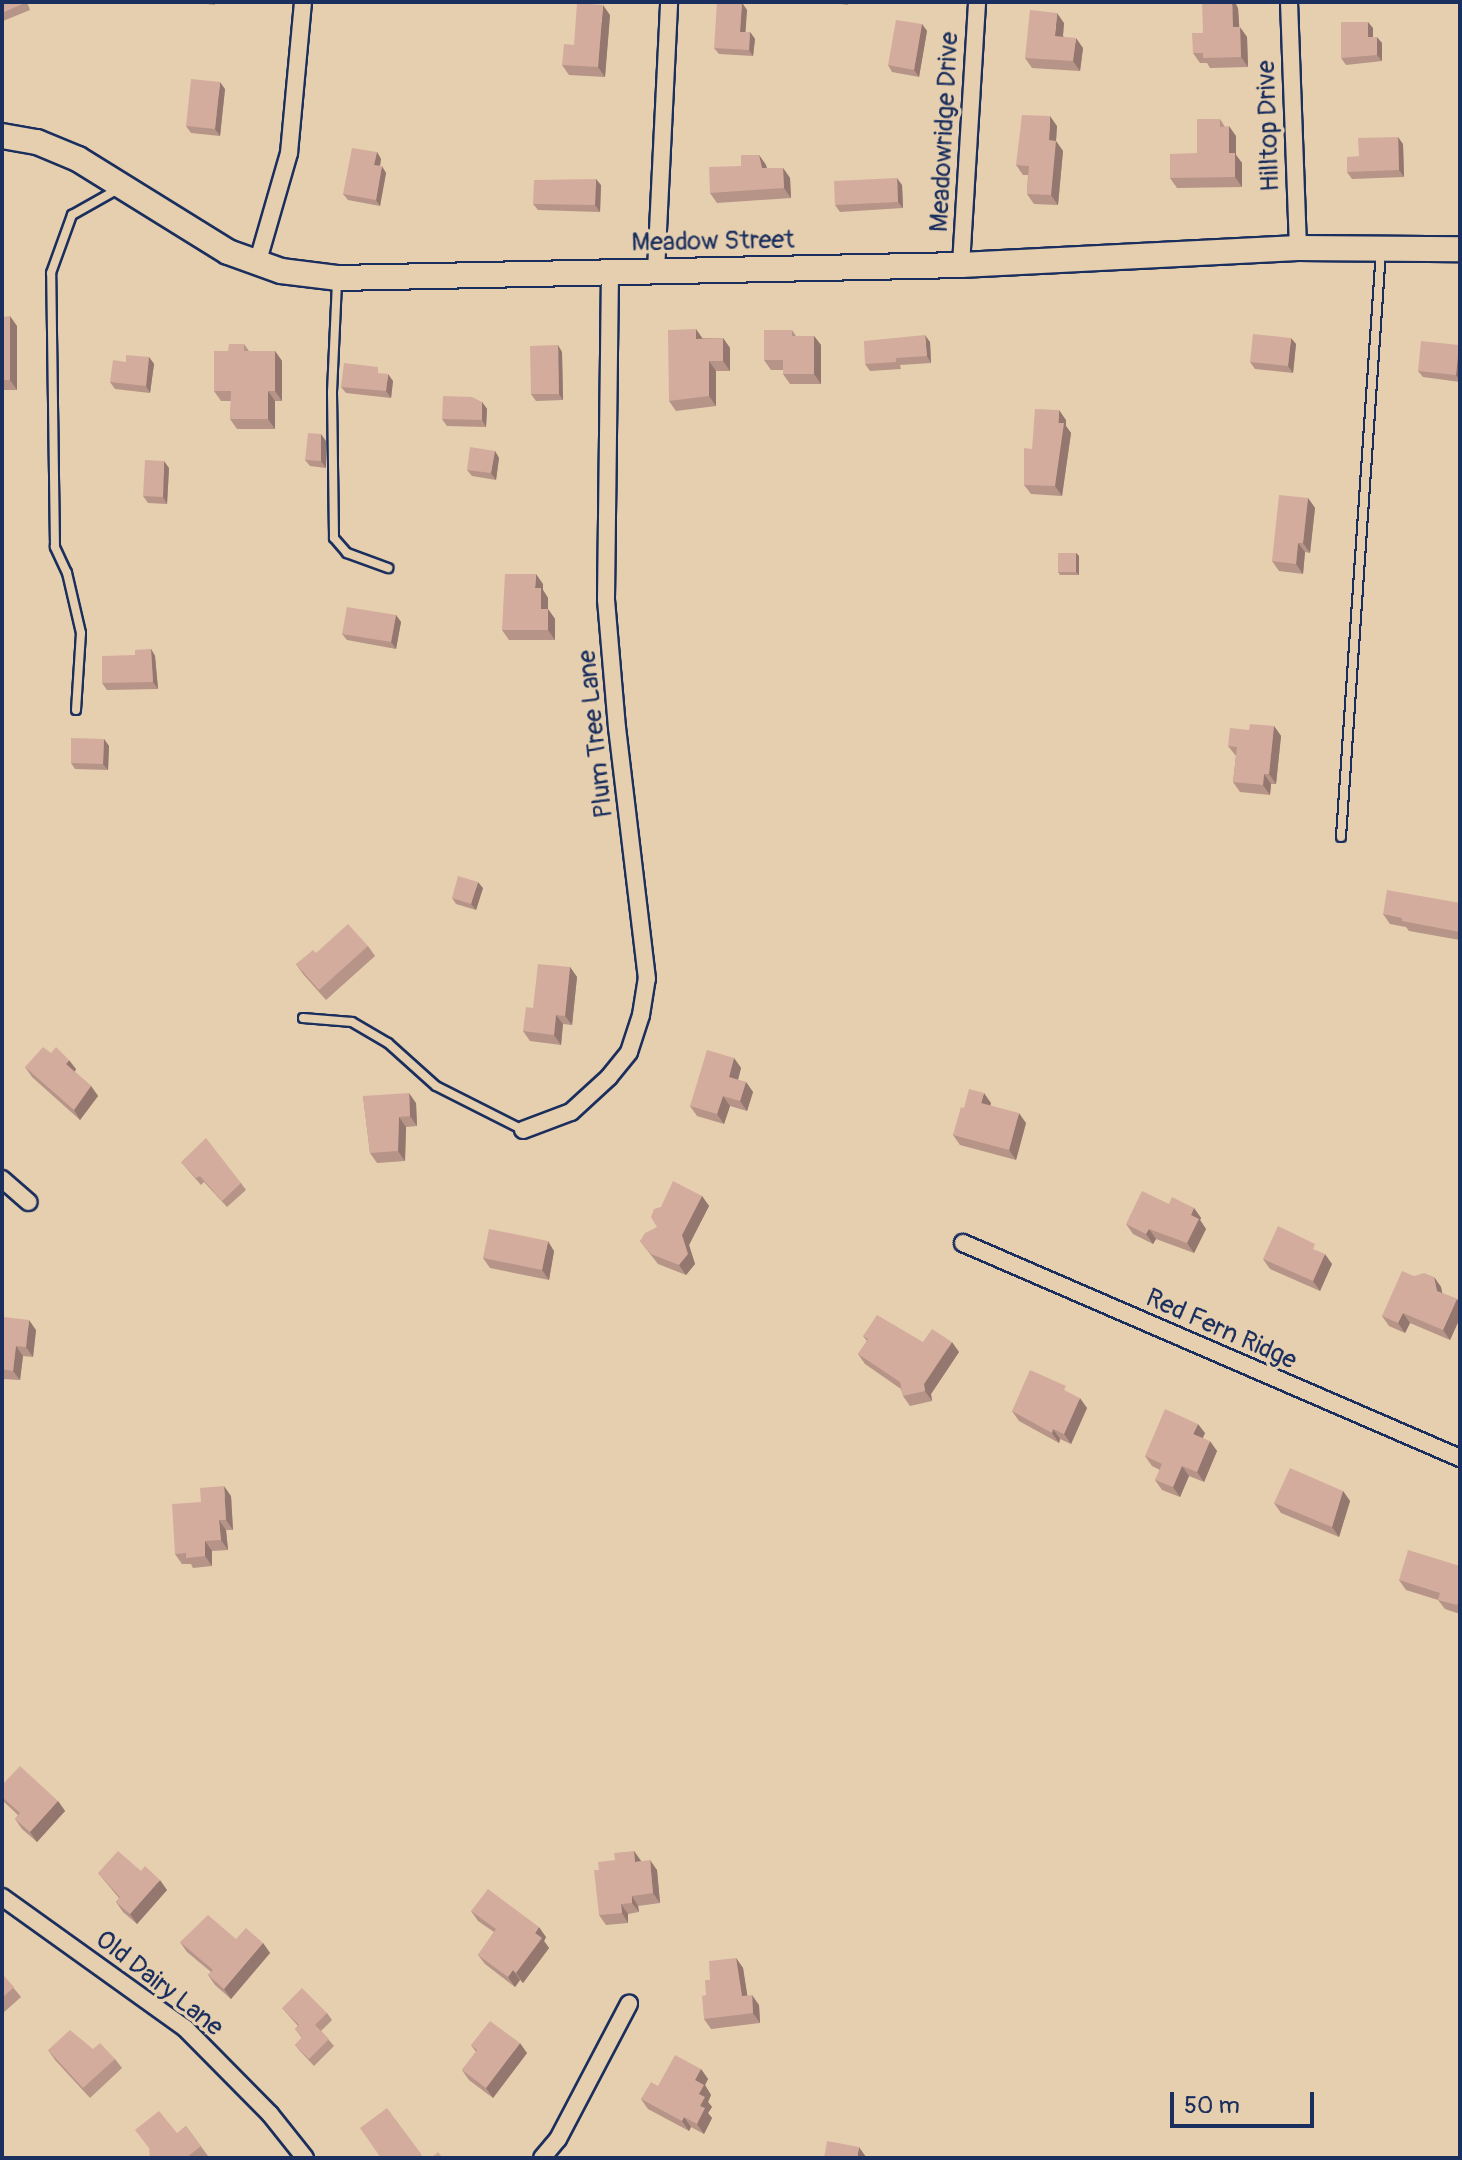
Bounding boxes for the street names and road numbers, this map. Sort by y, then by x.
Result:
street label: Meadowridge Drive [924,31,966,233]
street label: Hilltop Drive [1251,60,1287,192]
street label: Meadow Street [631,225,795,259]
street label: Plum Tree Lane [572,648,620,820]
street label: Red Fern Ridge [1141,1283,1301,1377]
street label: Old Dairy Lane [89,1924,229,2044]

